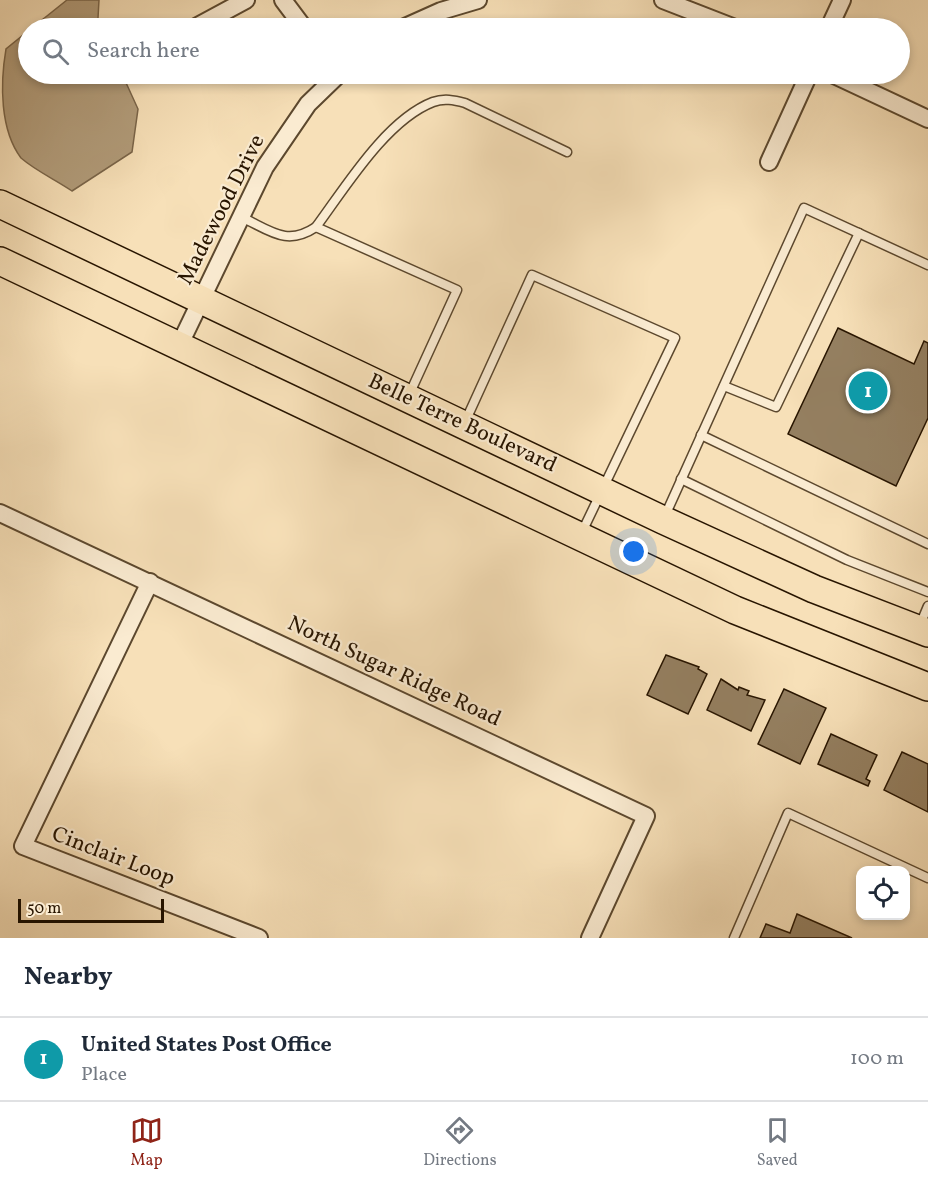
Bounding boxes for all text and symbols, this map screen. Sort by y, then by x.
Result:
search box [18,18,910,84]
icon: search [39,35,72,68]
text: Search here [87,36,200,67]
street label: Madewood Drive [171,130,273,290]
street label: Belle Terre Boulevard [362,367,562,481]
pin: 1 [848,368,888,414]
your location [619,537,648,566]
street label: North Sugar Ridge Road [282,609,506,735]
street label: Cinclair Loop [47,819,179,895]
map controls [856,866,910,920]
button: locate [856,866,910,920]
scale bar [18,896,164,924]
text: 50 m [27,898,61,920]
text: Nearby [24,959,113,995]
text: United States Post Office [81,1030,332,1061]
text: 1 [39,1045,48,1073]
text: 100 m [850,1045,904,1073]
text: Place [81,1061,127,1089]
tab: Map [130,1114,163,1172]
tab: Directions [423,1114,497,1172]
tab: Saved [757,1114,798,1172]

